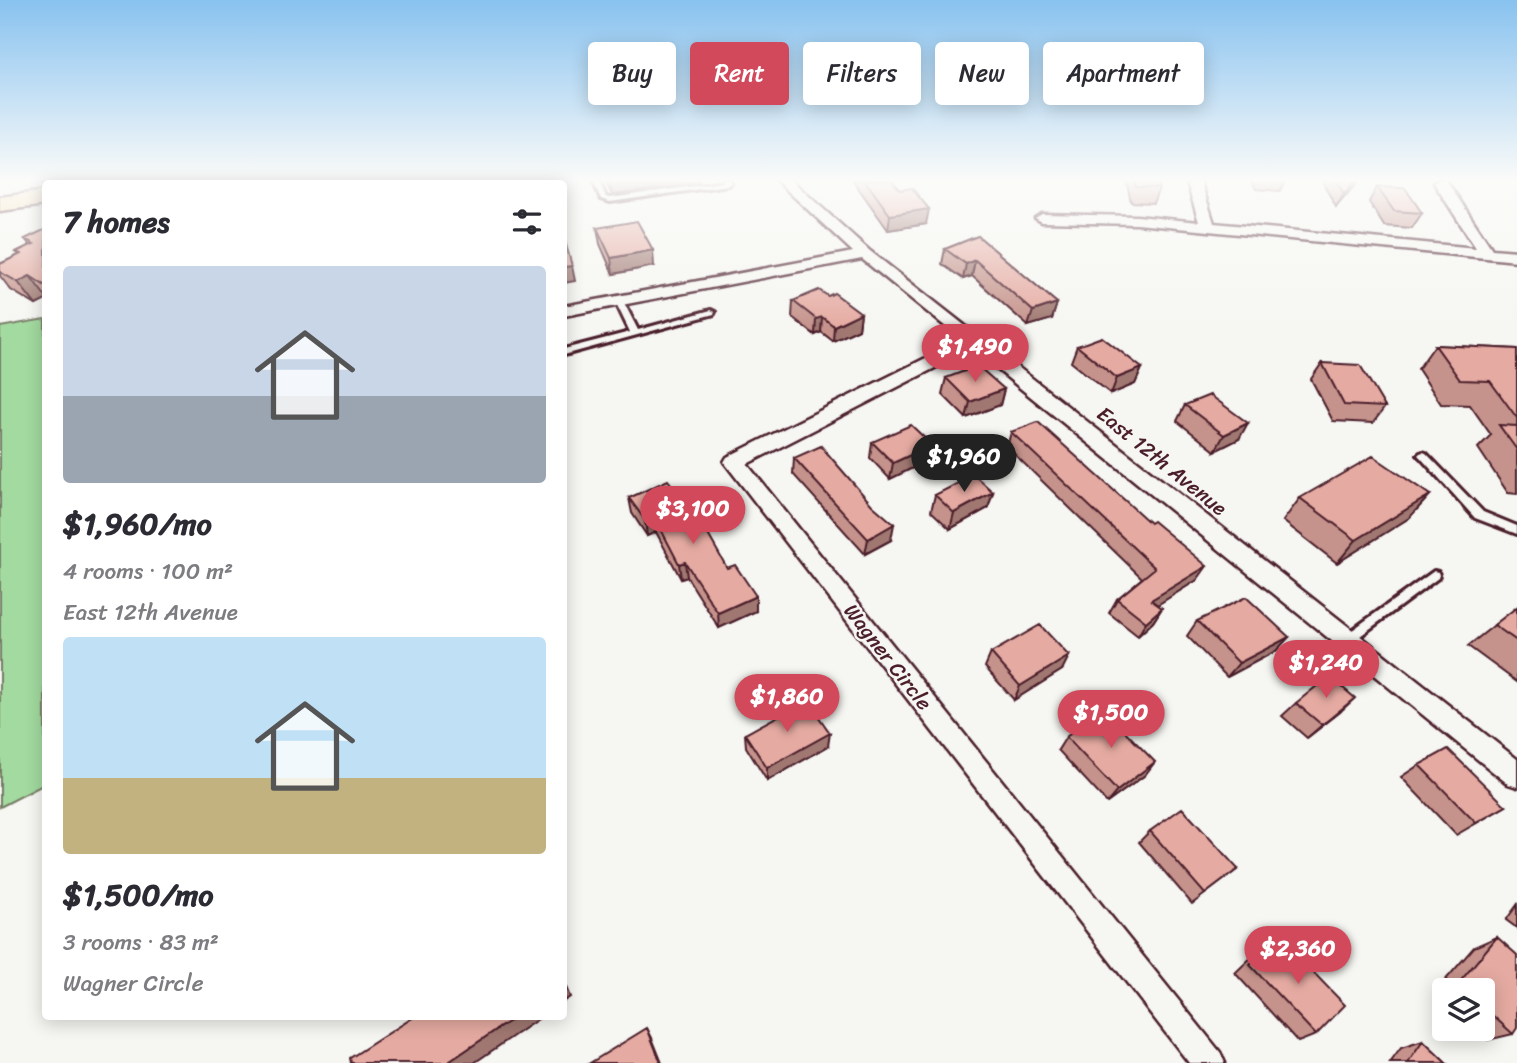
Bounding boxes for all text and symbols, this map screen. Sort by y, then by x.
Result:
chip: Buy [588,42,676,105]
chip: Rent [690,42,789,105]
chip: Filters [803,42,921,105]
chip: New [935,42,1029,105]
chip: Apartment [1043,42,1204,105]
text: 7 homes [63,195,170,249]
icon: filters [508,203,546,241]
icon: home [242,312,368,438]
pin: $1,490 [918,324,1032,384]
text: $1,490 [938,326,1012,367]
street label: East 12th Avenue [1088,396,1236,526]
pin: $1,960 [907,434,1021,494]
text: $1,960 [927,436,1001,477]
pin: $3,100 [636,486,750,546]
text: $3,100 [656,488,730,529]
text: $1,960/mo [63,497,212,551]
text: 4 rooms · 100 m² [63,551,233,592]
text: East 12th Avenue [63,592,238,633]
street label: Wagner Circle [834,595,943,719]
pin: $1,240 [1269,640,1383,700]
text: $1,240 [1289,642,1363,683]
pin: $1,860 [730,674,844,734]
text: $1,860 [750,676,824,717]
icon: home [242,683,368,809]
pin: $1,500 [1054,690,1168,750]
text: $1,500 [1074,692,1148,733]
text: $1,500/mo [63,868,214,922]
text: 3 rooms · 83 m² [63,922,219,963]
pin: $2,360 [1241,926,1355,986]
text: $2,360 [1260,928,1336,969]
text: Wagner Circle [63,963,204,1004]
map controls [1432,978,1495,1041]
button: layers [1432,978,1495,1041]

